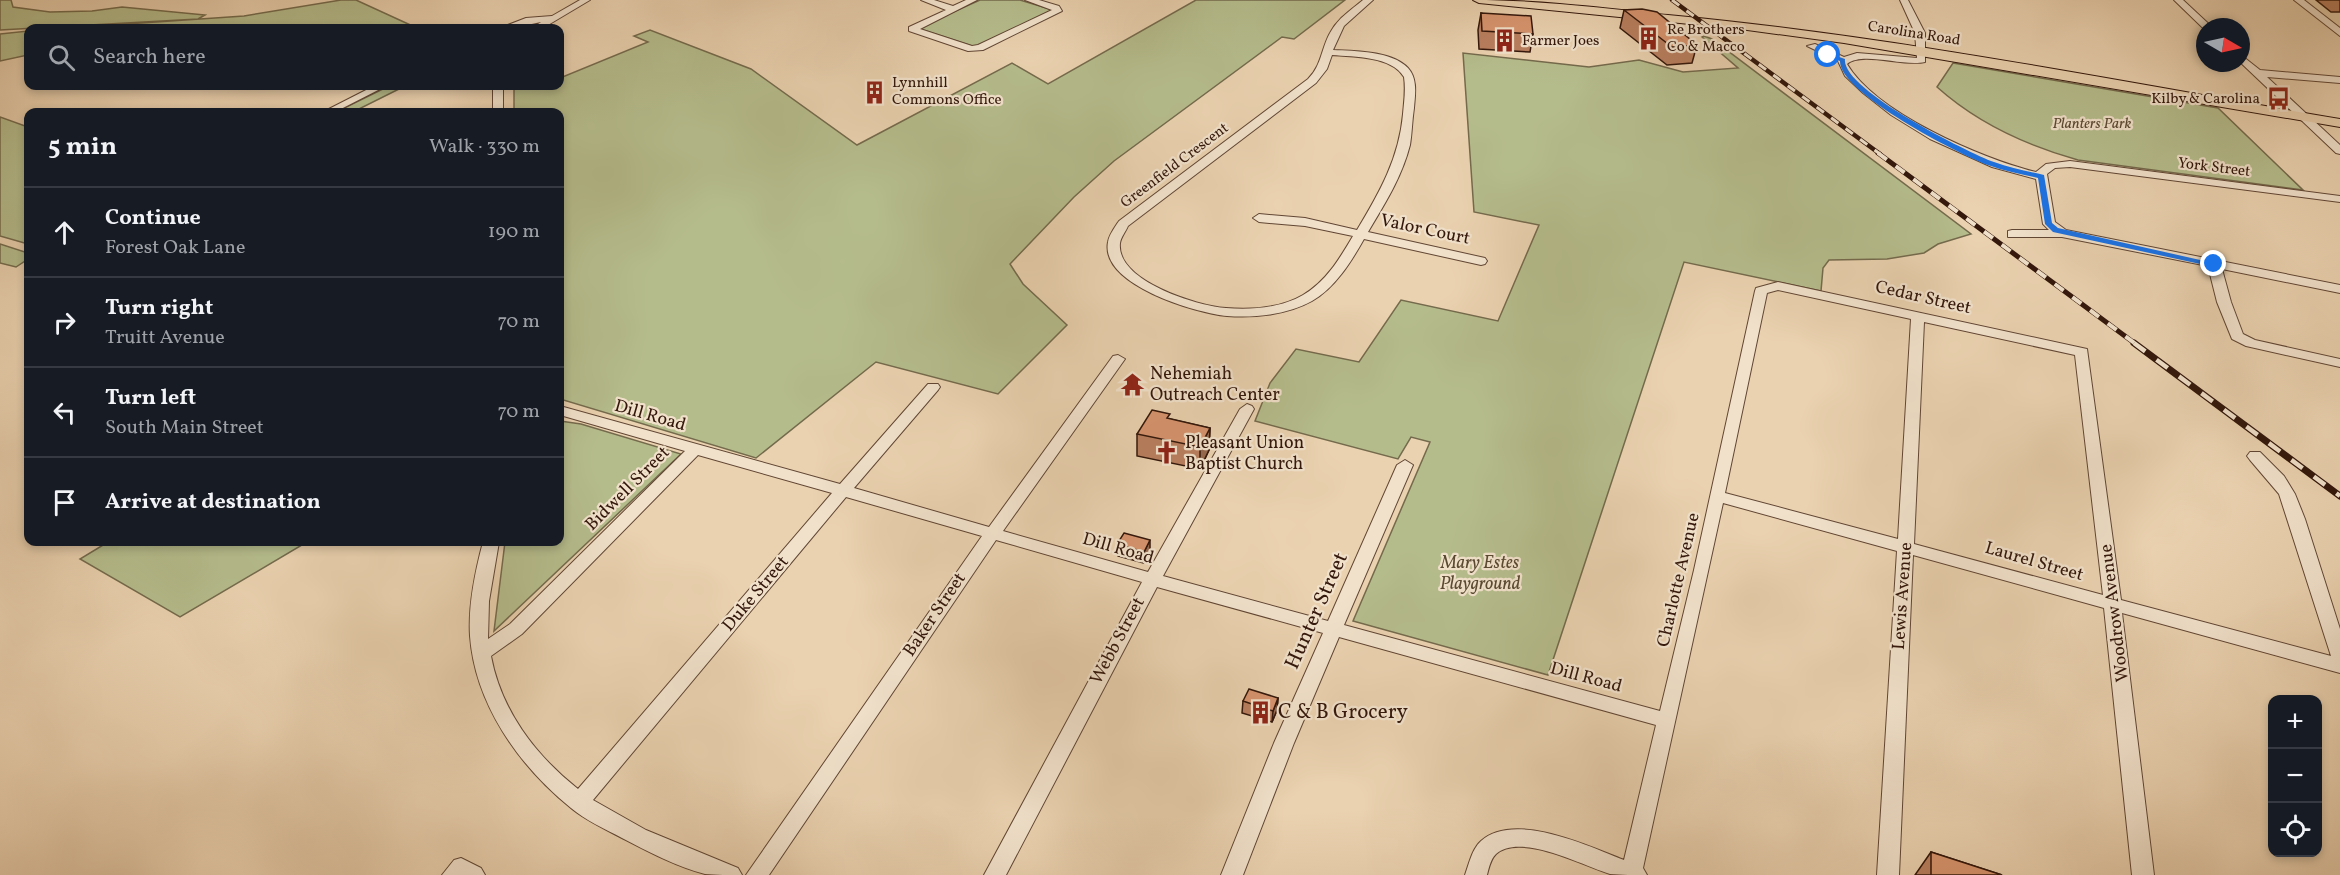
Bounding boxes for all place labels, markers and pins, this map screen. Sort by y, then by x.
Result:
place label: Re Brothers Co & Macco [1667,20,1745,58]
building icon: Re Brothers Co & Macco [1636,26,1662,52]
building icon: Farmer Joes [1491,28,1517,54]
place label: Farmer Joes [1522,31,1600,52]
place label: Lynnhill Commons Office [892,73,1002,111]
building icon: Lynnhill Commons Office [861,79,887,105]
bus stop icon: Kilby & Carolina [2265,86,2291,112]
place label: Kilby & Carolina [2151,89,2260,110]
place label: Nehemiah Outreach Center [1150,362,1280,408]
temple icon: Nehemiah Outreach Center [1119,371,1145,397]
place label: Pleasant Union Baptist Church [1185,431,1305,477]
church icon: Pleasant Union Baptist Church [1154,440,1180,466]
place label: C & B Grocery [1278,698,1408,727]
building icon: C & B Grocery [1247,699,1273,725]

